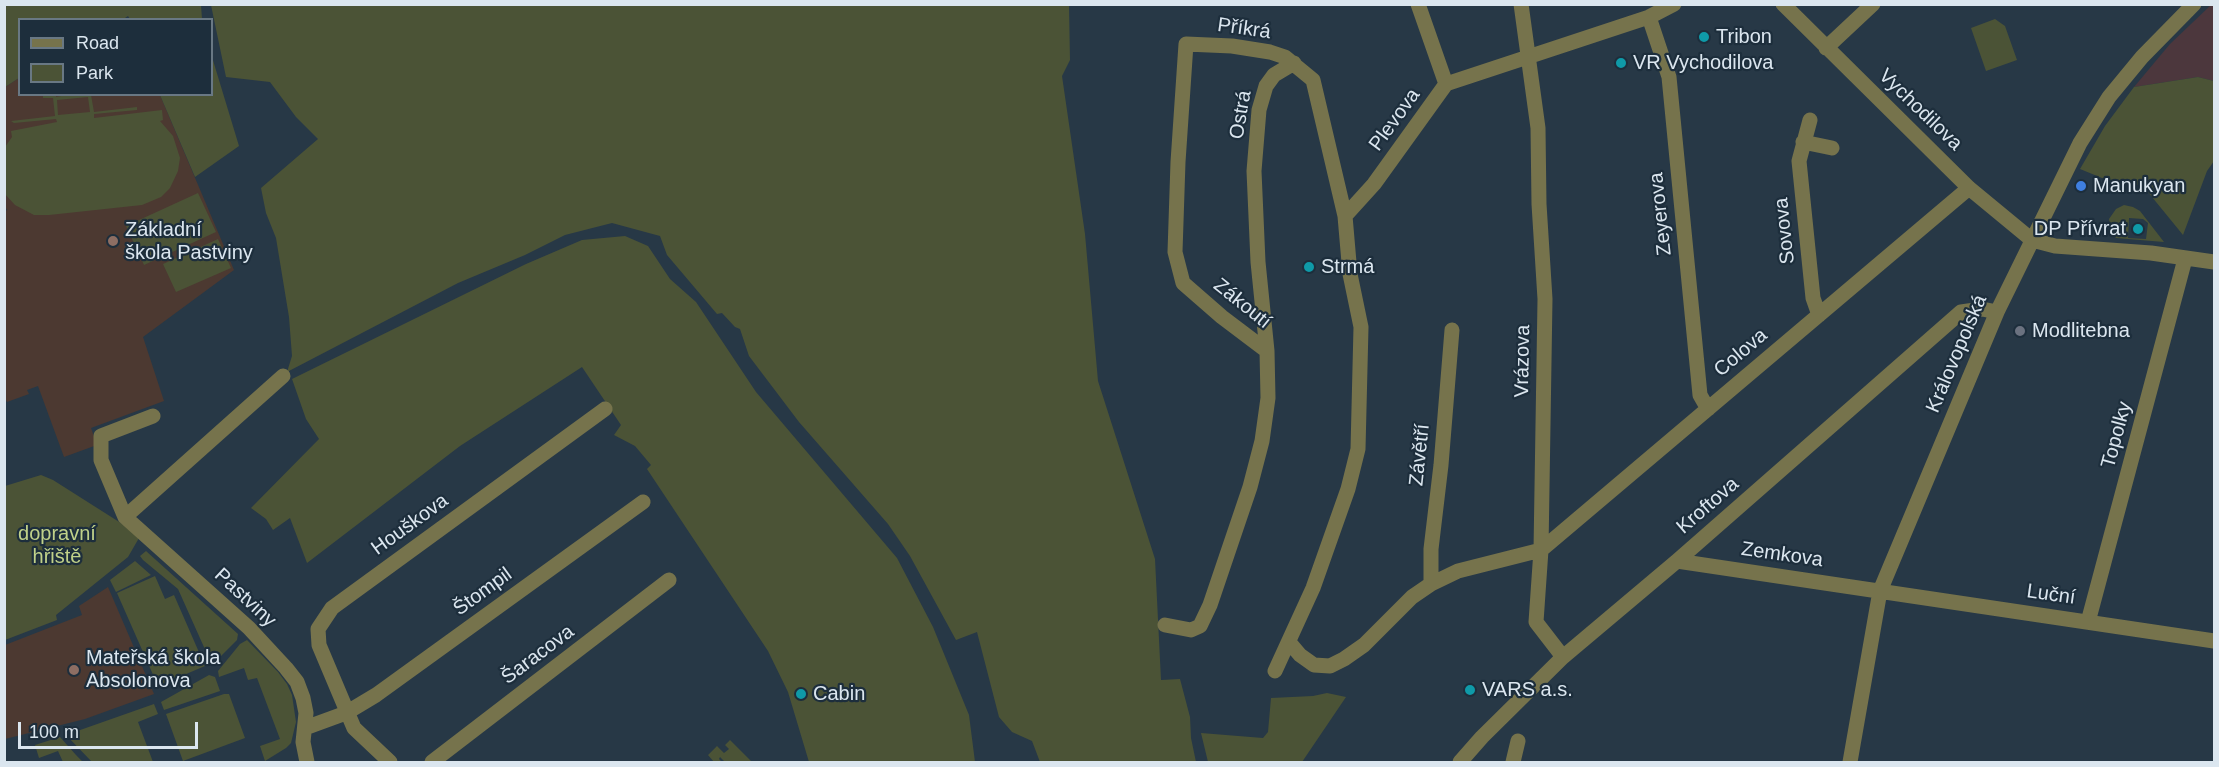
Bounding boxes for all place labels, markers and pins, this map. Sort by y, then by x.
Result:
place label: Tribon [1716,25,1772,49]
marker: Tribon [1697,30,1711,44]
place label: VR Vychodilova [1633,51,1773,75]
marker: VR Vychodilova [1614,56,1628,70]
place label: Manukyan [2093,174,2185,198]
marker: Manukyan [2074,179,2088,193]
place label: DP Přívrat [2034,217,2126,241]
place label: Základní škola Pastviny [125,218,253,265]
marker: DP Přívrat [2131,222,2145,236]
marker: Základní škola Pastviny [106,234,120,248]
place label: Strmá [1321,255,1374,279]
marker: Strmá [1302,260,1316,274]
place label: Modlitebna [2032,319,2130,343]
marker: Modlitebna [2013,324,2027,338]
place label: Mateřská škola Absolonova [86,646,220,693]
marker: Mateřská škola Absolonova [67,663,81,677]
place label: VARS a.s. [1482,678,1573,702]
place label: Cabin [813,682,865,706]
marker: VARS a.s. [1463,683,1477,697]
marker: Cabin [794,687,808,701]

